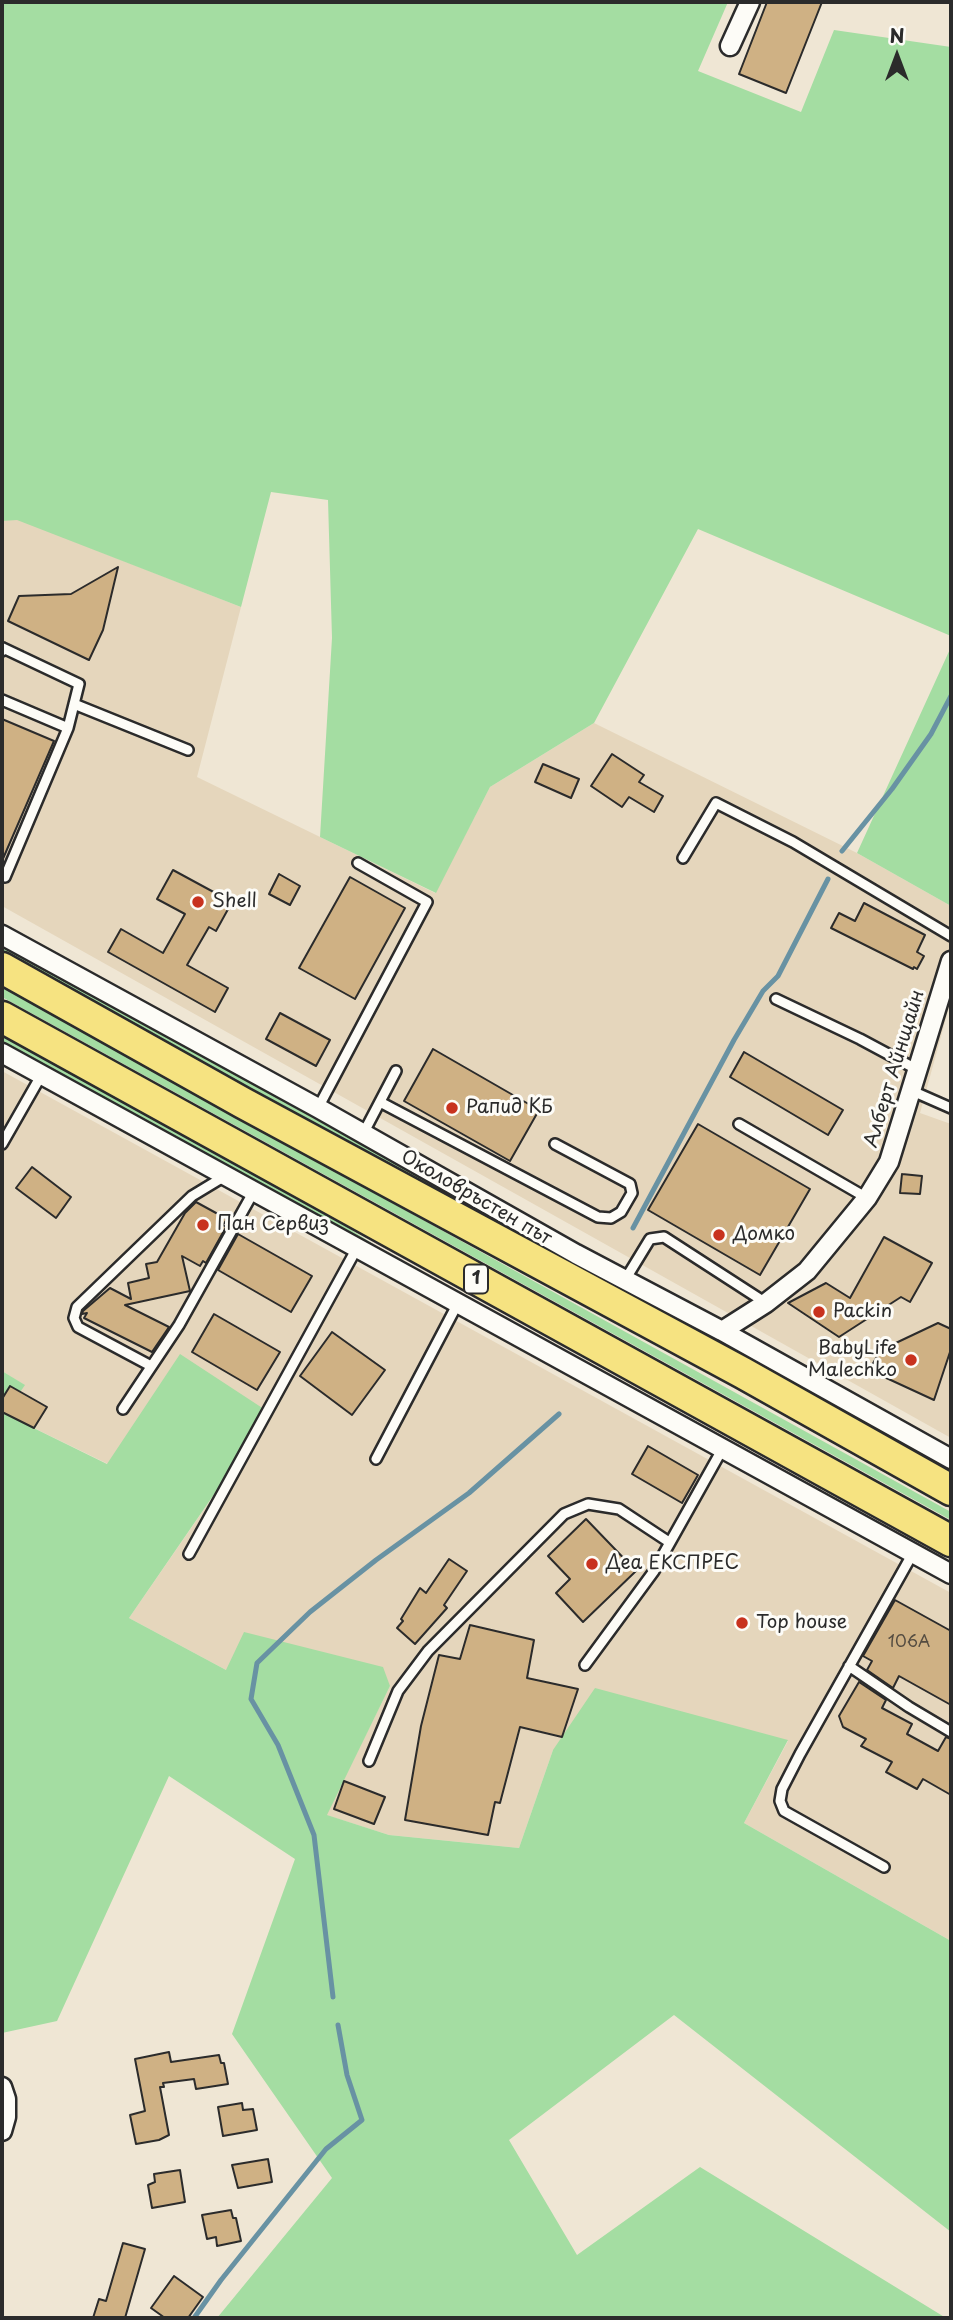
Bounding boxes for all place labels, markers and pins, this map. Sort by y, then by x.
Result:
place label: Shell [212,891,257,913]
marker: Shell [190,894,206,910]
place label: Рапид КБ [466,1097,553,1119]
marker: Рапид КБ [444,1100,460,1116]
place label: Пан Сервиз [217,1214,329,1236]
marker: Пан Сервиз [195,1217,211,1233]
place label: Домко [733,1224,795,1246]
marker: Домко [711,1227,727,1243]
place label: Packin [833,1301,892,1323]
marker: Packin [811,1304,827,1320]
place label: BabyLife Malechko [808,1338,897,1382]
marker: BabyLife Malechko [903,1352,919,1368]
place label: Деа ЕКСПРЕС [606,1553,739,1575]
marker: Деа ЕКСПРЕС [584,1556,600,1572]
place label: Top house [756,1612,847,1634]
marker: Top house [734,1615,750,1631]

